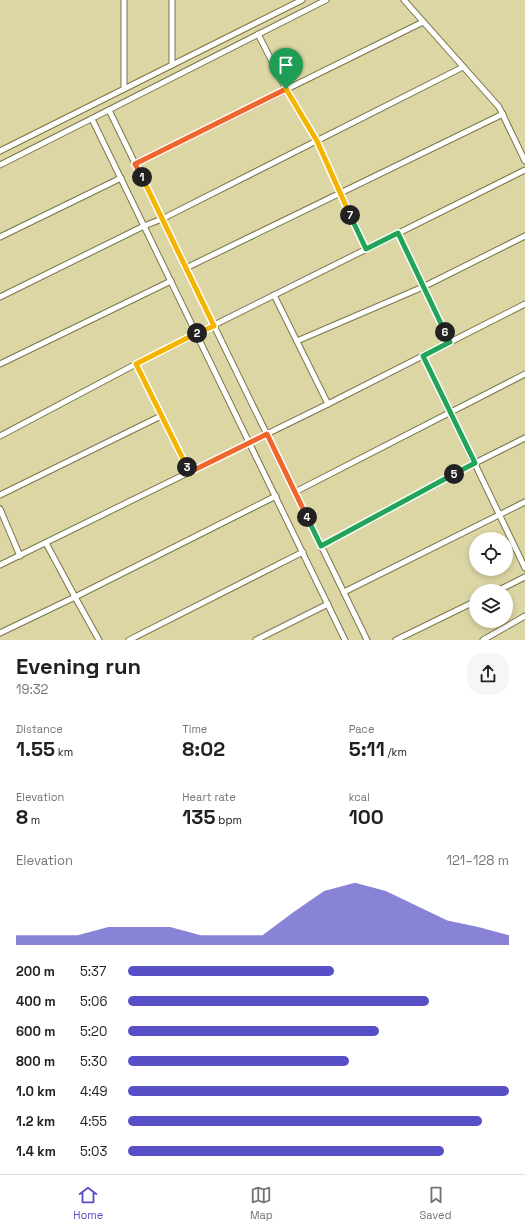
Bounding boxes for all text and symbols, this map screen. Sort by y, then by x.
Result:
pin [269,48,303,89]
icon: arrive [275,54,297,76]
pin: 1 [132,167,152,187]
text: 1 [140,170,144,184]
pin: 7 [340,205,360,225]
text: 7 [347,208,353,222]
pin: 6 [435,322,455,342]
pin: 2 [187,323,207,343]
text: 6 [442,325,448,339]
text: 2 [194,326,200,340]
pin: 3 [177,457,197,477]
text: 3 [184,460,190,474]
pin: 5 [444,464,464,484]
text: 5 [451,467,457,481]
pin: 4 [297,507,317,527]
text: 4 [304,510,311,524]
map controls [469,532,513,628]
button: locate [469,532,513,576]
button: layers [469,584,513,628]
text: Evening run [16,652,141,680]
button: share [467,653,509,695]
text: 19:32 [16,681,48,698]
text: Distance [16,722,63,736]
text: Time [182,722,207,736]
text: Pace [349,722,374,736]
text: 1.55 [16,736,55,762]
text: 8:02 [182,736,225,762]
text: 5:11 [349,736,385,762]
text: km [55,745,73,759]
text: /km [385,745,407,759]
text: Elevation [16,790,64,804]
text: Heart rate [182,790,236,804]
text: kcal [349,790,370,804]
text: 8 [16,804,28,830]
text: 135 [182,804,216,830]
text: 100 [349,804,384,830]
text: m [28,813,40,827]
text: bpm [216,813,242,827]
text: Elevation [16,852,73,869]
text: 121–128 m [447,852,509,869]
text: 200 m [16,963,55,980]
text: 5:37 [80,963,106,980]
text: 400 m [16,993,56,1010]
text: 5:06 [80,993,107,1010]
text: 600 m [16,1023,55,1040]
text: 5:20 [80,1023,107,1040]
text: 800 m [16,1053,55,1070]
text: 5:30 [80,1053,107,1070]
text: 1.0 km [16,1083,56,1100]
text: 4:49 [80,1083,108,1100]
text: 1.2 km [16,1113,55,1130]
text: 4:55 [80,1113,107,1130]
text: 1.4 km [16,1143,56,1160]
text: 5:03 [80,1143,107,1160]
tab: Home [73,1184,103,1222]
tab: Map [250,1184,273,1222]
tab: Saved [420,1184,452,1222]

